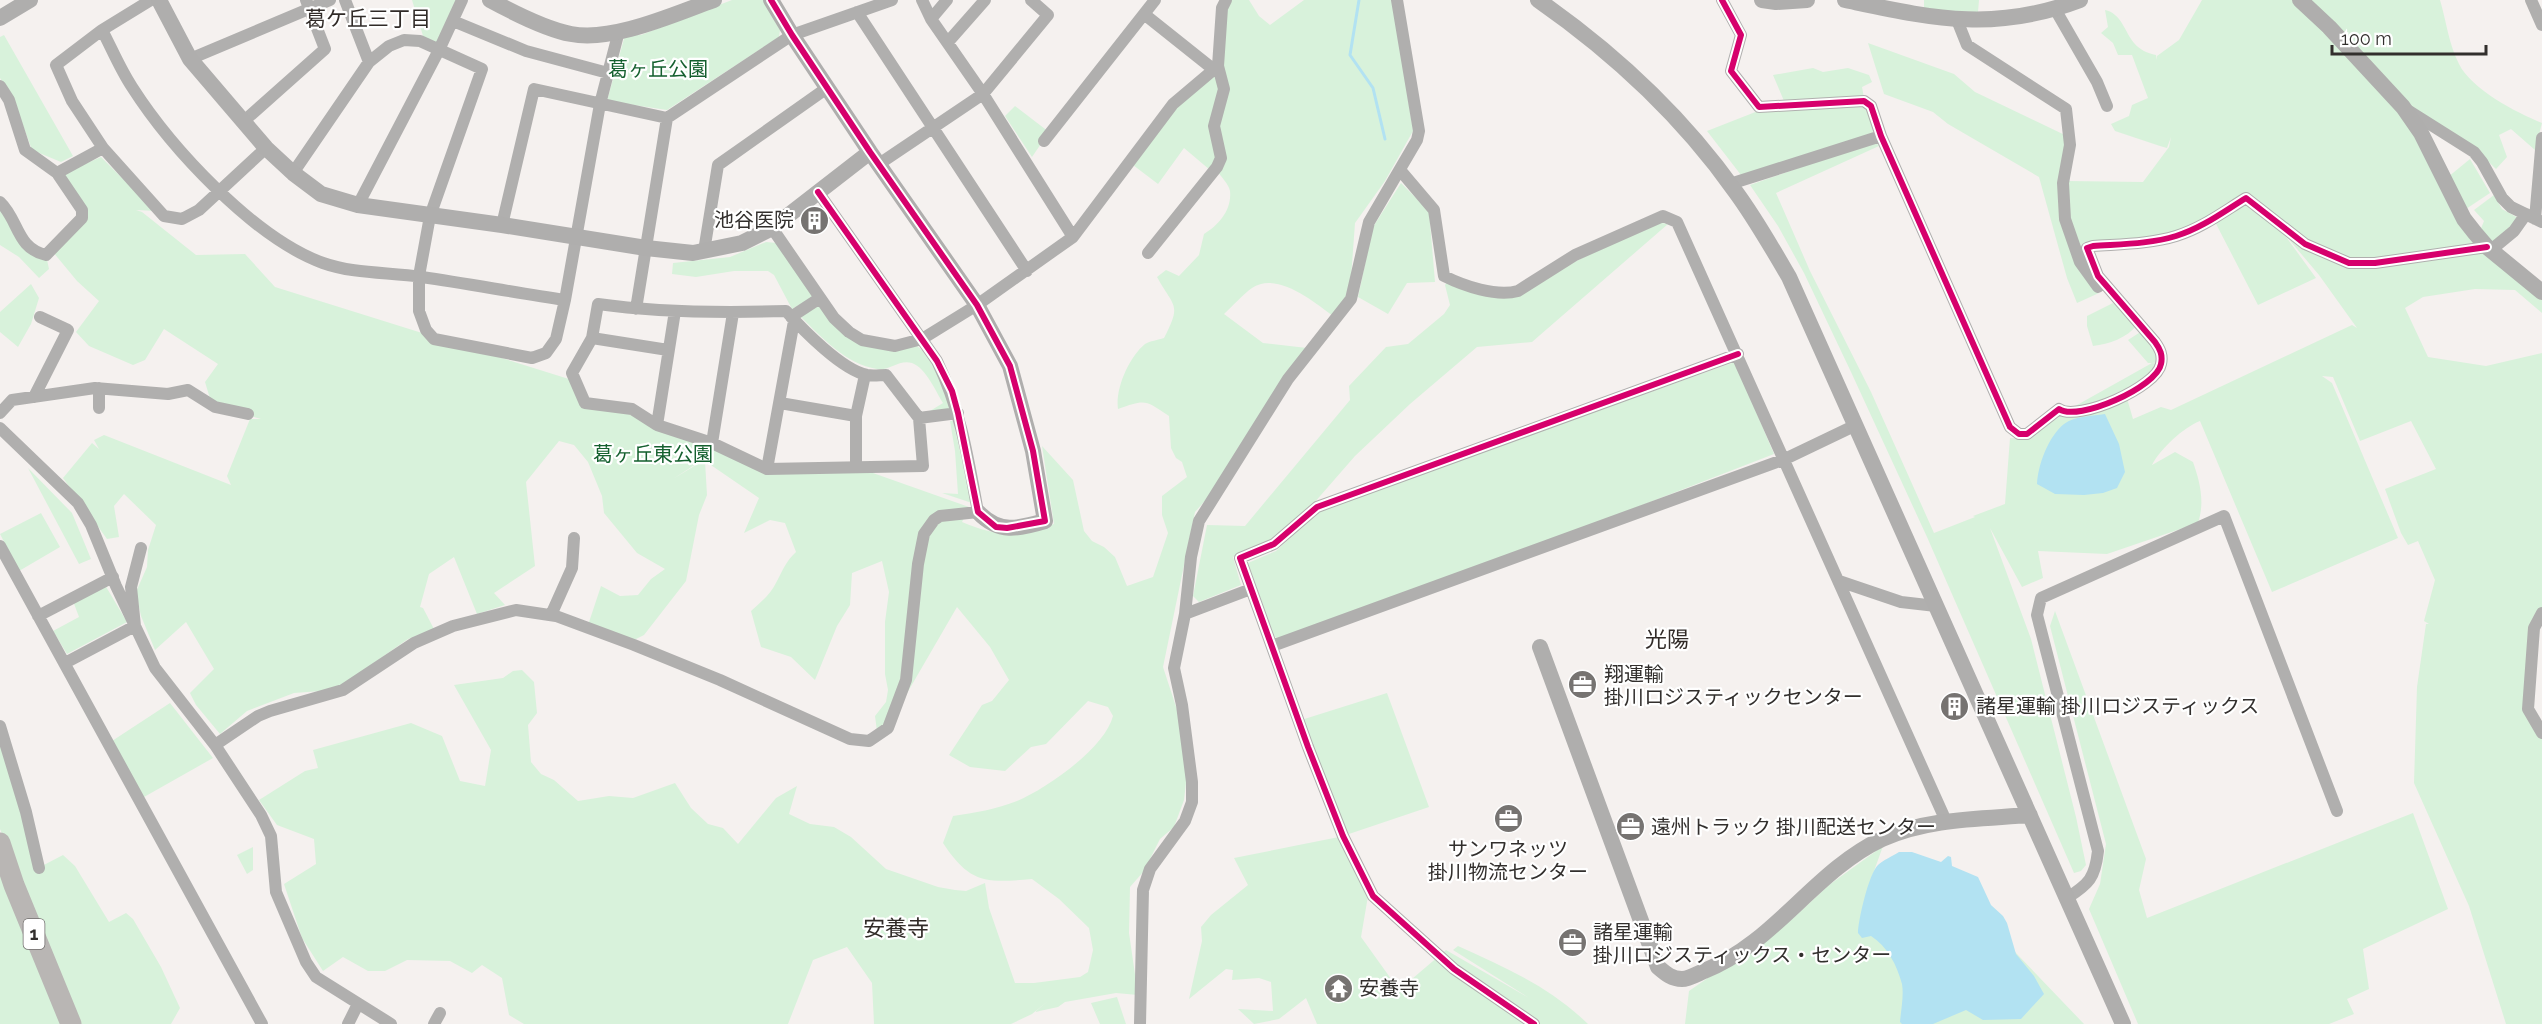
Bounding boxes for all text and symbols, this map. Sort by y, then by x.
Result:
district label: 葛ケ丘三丁目 [305,6,431,31]
scale bar [2332,18,2486,56]
text: 100 m [2341,28,2392,49]
park label: 葛ヶ丘公園 [608,57,708,81]
building icon: 池谷医院 [799,204,831,236]
place label: 池谷医院 [714,208,794,232]
park label: 葛ヶ丘東公園 [593,442,713,466]
district label: 光陽 [1645,626,1689,652]
place label: 翔運輸 掛川ロジスティックセンター [1604,662,1863,709]
office icon: 翔運輸 掛川ロジスティックセンター [1567,669,1599,701]
building icon: 諸星運輸 掛川ロジスティックス [1939,690,1971,722]
place label: 諸星運輸 掛川ロジスティックス [1976,694,2259,718]
office icon: サンワネッツ 掛川物流センター [1492,802,1524,834]
office icon: 遠州トラック 掛川配送センター [1614,811,1646,843]
place label: 遠州トラック 掛川配送センター [1651,815,1936,839]
place label: サンワネッツ 掛川物流センター [1428,837,1588,884]
district label: 安養寺 [863,915,929,941]
road number: 1 [24,919,44,949]
place label: 諸星運輸 掛川ロジスティックス・センター [1593,920,1891,967]
office icon: 諸星運輸 掛川ロジスティックス・センター [1556,927,1588,959]
temple icon: 安養寺 [1322,972,1354,1004]
place label: 安養寺 [1359,976,1419,1000]

